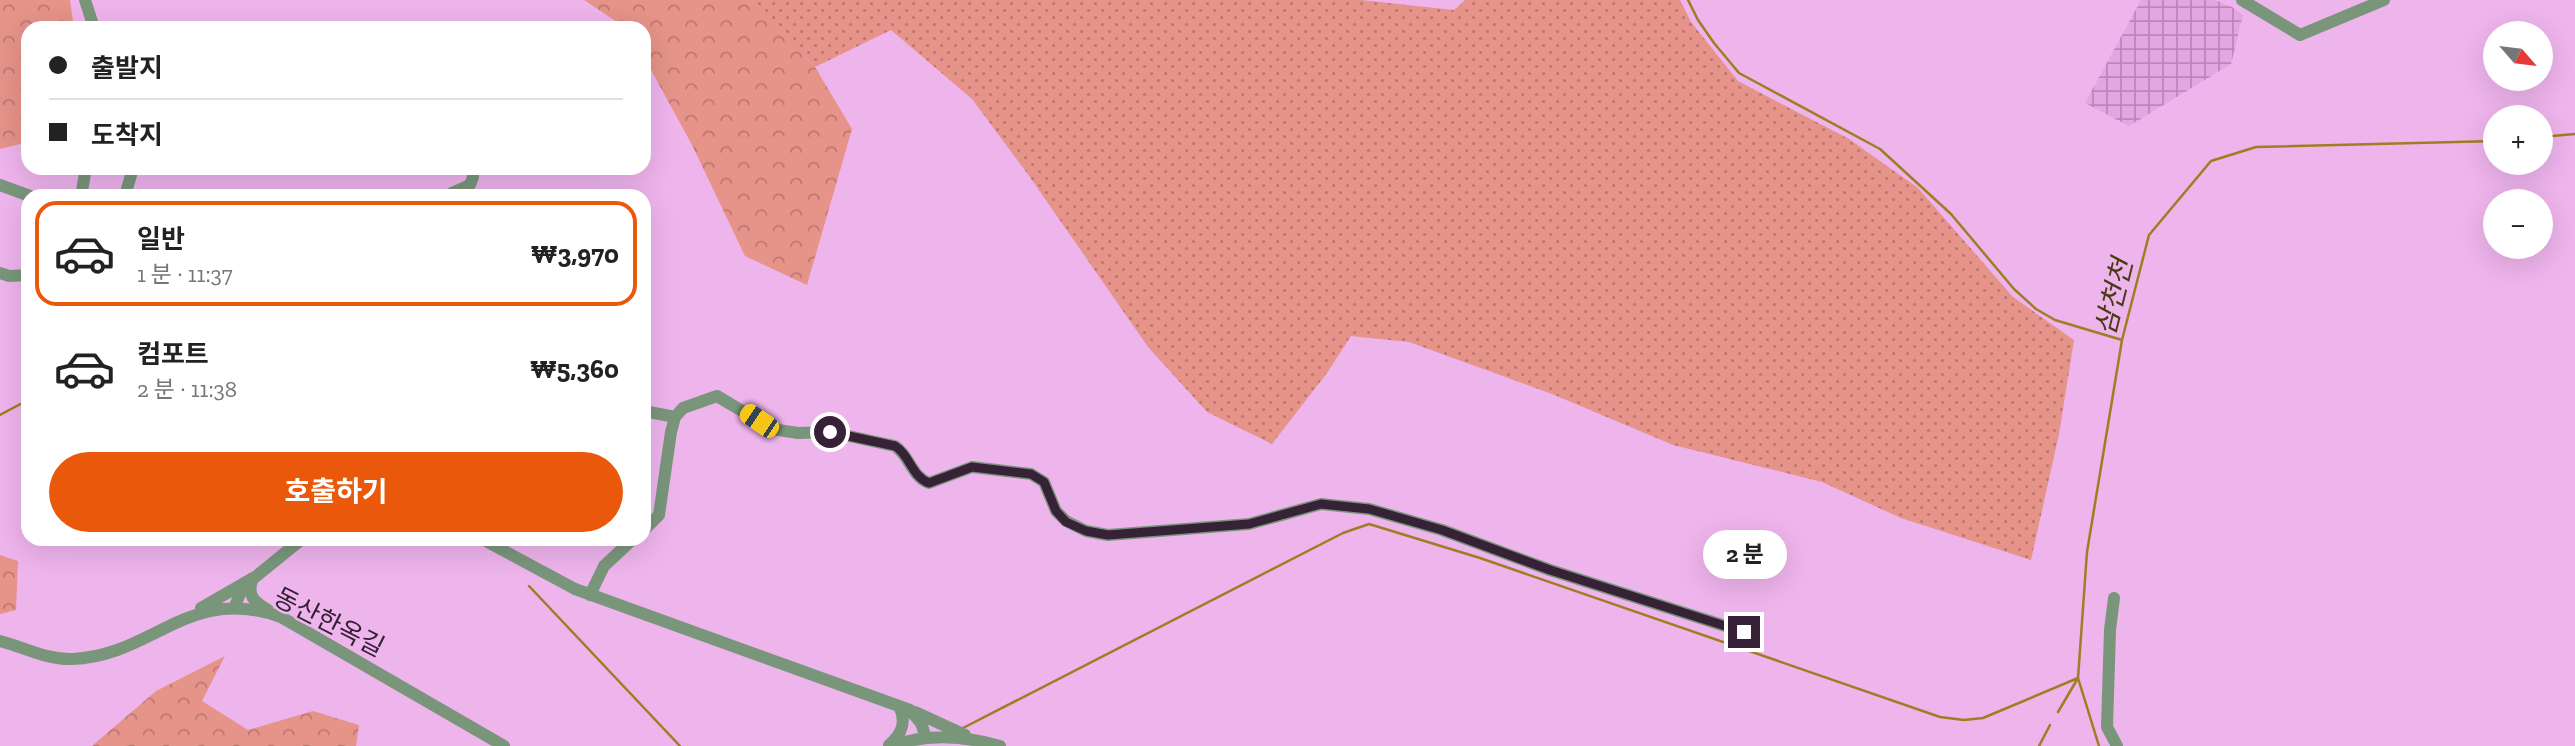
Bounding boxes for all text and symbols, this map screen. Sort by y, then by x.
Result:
north arrow [2483,21,2553,91]
map controls [2483,21,2553,259]
text: 출발지 [91,52,163,84]
button: + [2483,105,2553,175]
text: 도착지 [91,119,163,151]
button: − [2483,189,2553,259]
icon: car [53,222,116,285]
text: 일반 [137,223,185,255]
text: ₩3,970 [531,238,619,270]
water label: 삼천천 [2089,252,2140,338]
text: 1 분 · 11:37 [137,260,233,288]
icon: car [53,337,116,400]
text: 컴포트 [137,338,209,370]
text: ₩5,360 [530,353,619,385]
text: 2 분 · 11:38 [137,375,237,403]
car [736,401,783,441]
route start [814,416,846,448]
button: 호출하기 [49,452,623,532]
callout: 2 분 [1702,530,1786,580]
text: 2 분 [1726,540,1764,568]
street label: 동산한옥길 [268,581,390,663]
route end [1728,616,1760,648]

